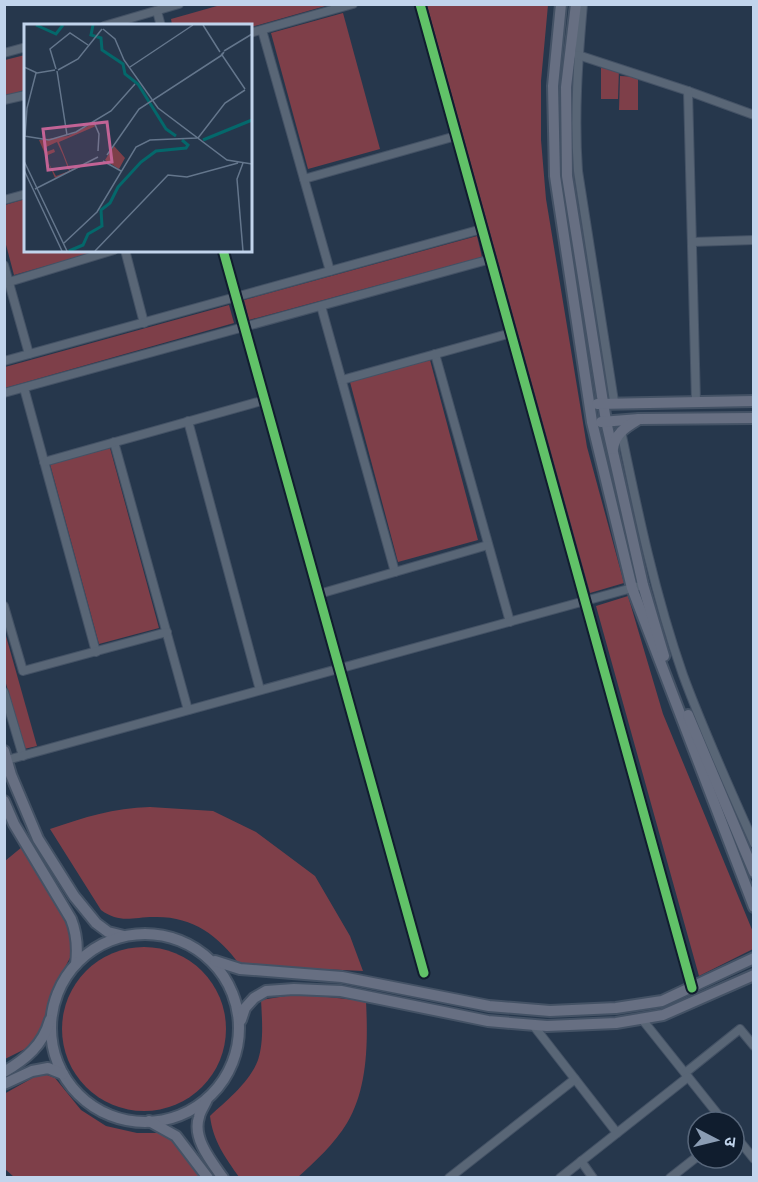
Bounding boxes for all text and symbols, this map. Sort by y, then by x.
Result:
inset map [24,24,252,252]
north arrow [686,1110,746,1170]
text: उ [717,1136,739,1148]

